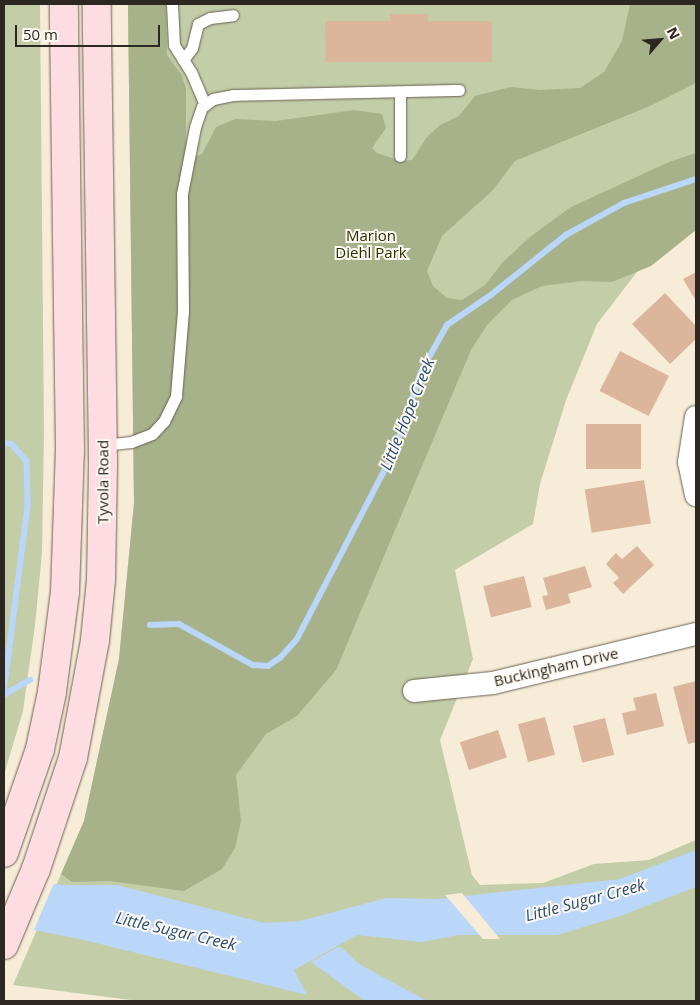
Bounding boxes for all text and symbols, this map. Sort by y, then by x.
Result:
scale bar [18,15,162,47]
north arrow [635,15,685,65]
text: 50 m [23,24,58,44]
text: N [663,24,685,42]
park label: Marion Diehl Park [335,226,407,261]
water label: Little Hope Creek [376,355,438,473]
street label: Tyvola Road [94,440,112,524]
street label: Buckingham Drive [492,644,620,690]
water label: Little Sugar Creek [523,875,647,925]
water label: Little Sugar Creek [114,908,238,954]

